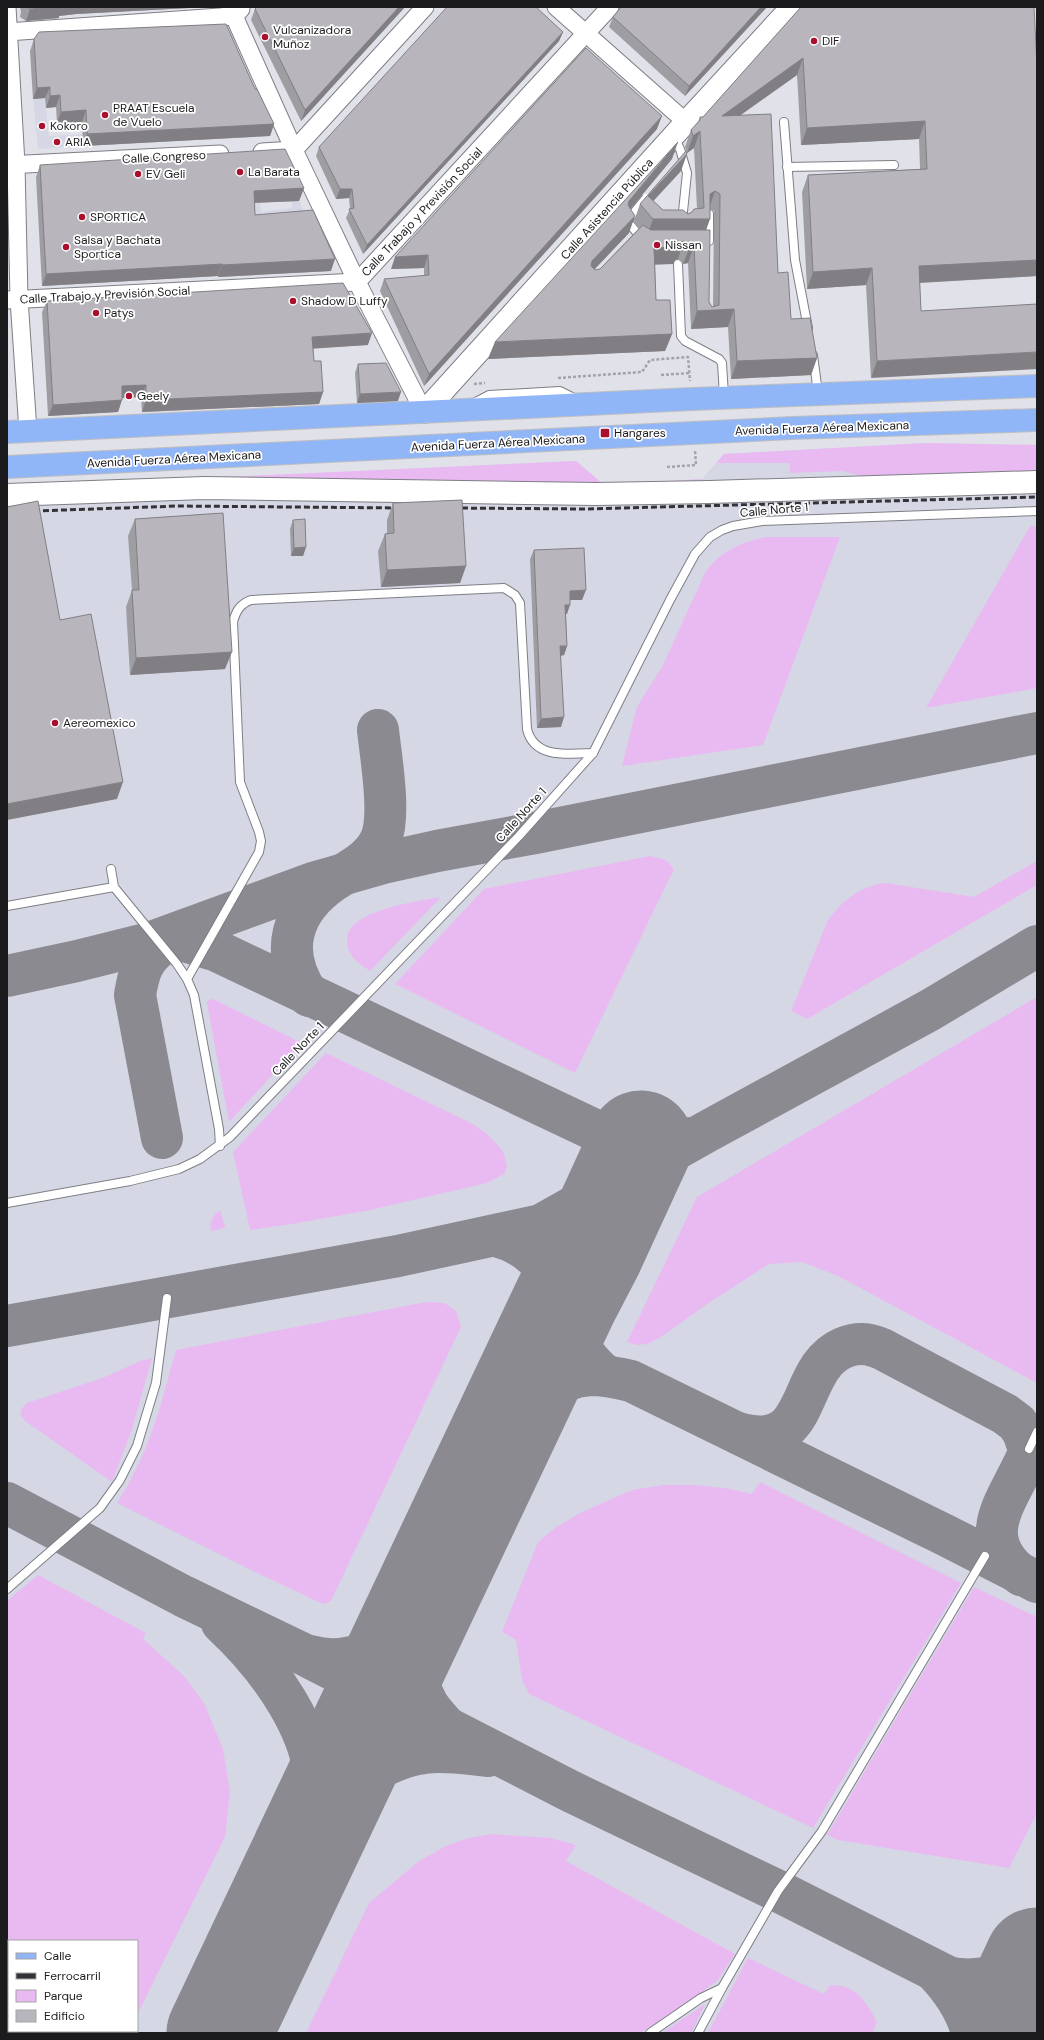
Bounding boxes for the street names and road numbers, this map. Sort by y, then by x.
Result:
street label: Calle Trabajo y Previsión Social [358,144,486,280]
street label: Calle Congreso [122,147,206,167]
street label: Calle Asistencia Pública [557,155,657,263]
street label: Calle Trabajo y Previsión Social [19,283,191,307]
street label: Avenida Fuerza Aérea Mexicana [735,417,909,439]
street label: Avenida Fuerza Aérea Mexicana [410,430,586,456]
street label: Avenida Fuerza Aérea Mexicana [86,446,262,472]
street label: Calle Norte 1 [739,499,809,521]
street label: Calle Norte 1 [492,784,550,846]
street label: Calle Norte 1 [268,1019,328,1079]

